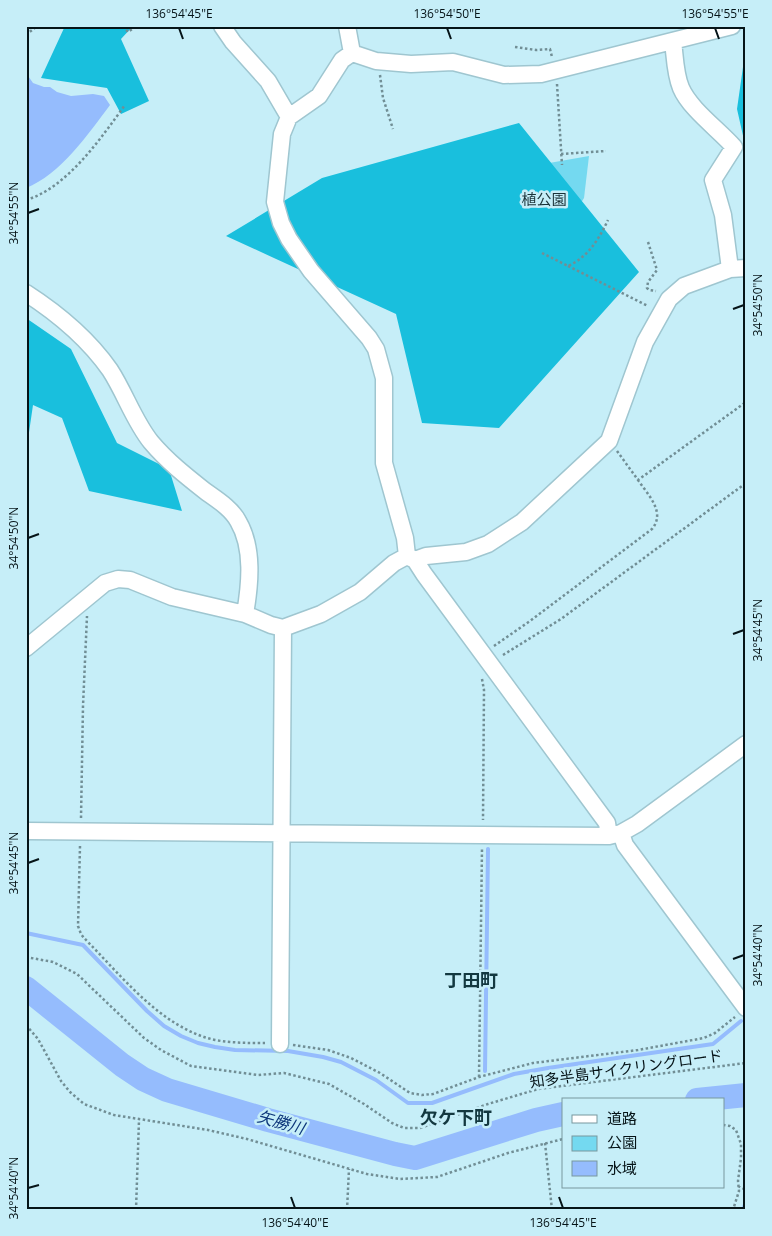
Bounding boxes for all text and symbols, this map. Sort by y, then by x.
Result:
text: 136°54'45"E [145,5,213,22]
text: 136°54'50"E [413,5,481,22]
text: 136°54'55"E [681,5,749,22]
text: 34°54'55"N [5,182,22,244]
park label: 植公園 [521,189,567,209]
text: 34°54'50"N [749,274,766,336]
text: 34°54'50"N [5,507,22,569]
text: 34°54'45"N [749,599,766,661]
text: 34°54'45"N [5,832,22,894]
text: 34°54'40"N [749,924,766,986]
district label: 丁田町 [444,968,498,992]
street label: 知多半島サイクリングロード [528,1045,724,1091]
legend [562,1098,724,1188]
water label: 矢勝川 [255,1105,309,1140]
district label: 欠ケ下町 [420,1105,492,1129]
text: 道路 [607,1108,637,1128]
text: 公園 [607,1132,637,1152]
text: 34°54'40"N [5,1157,22,1219]
text: 水域 [607,1158,637,1178]
text: 136°54'40"E [261,1214,329,1231]
text: 136°54'45"E [529,1214,597,1231]

